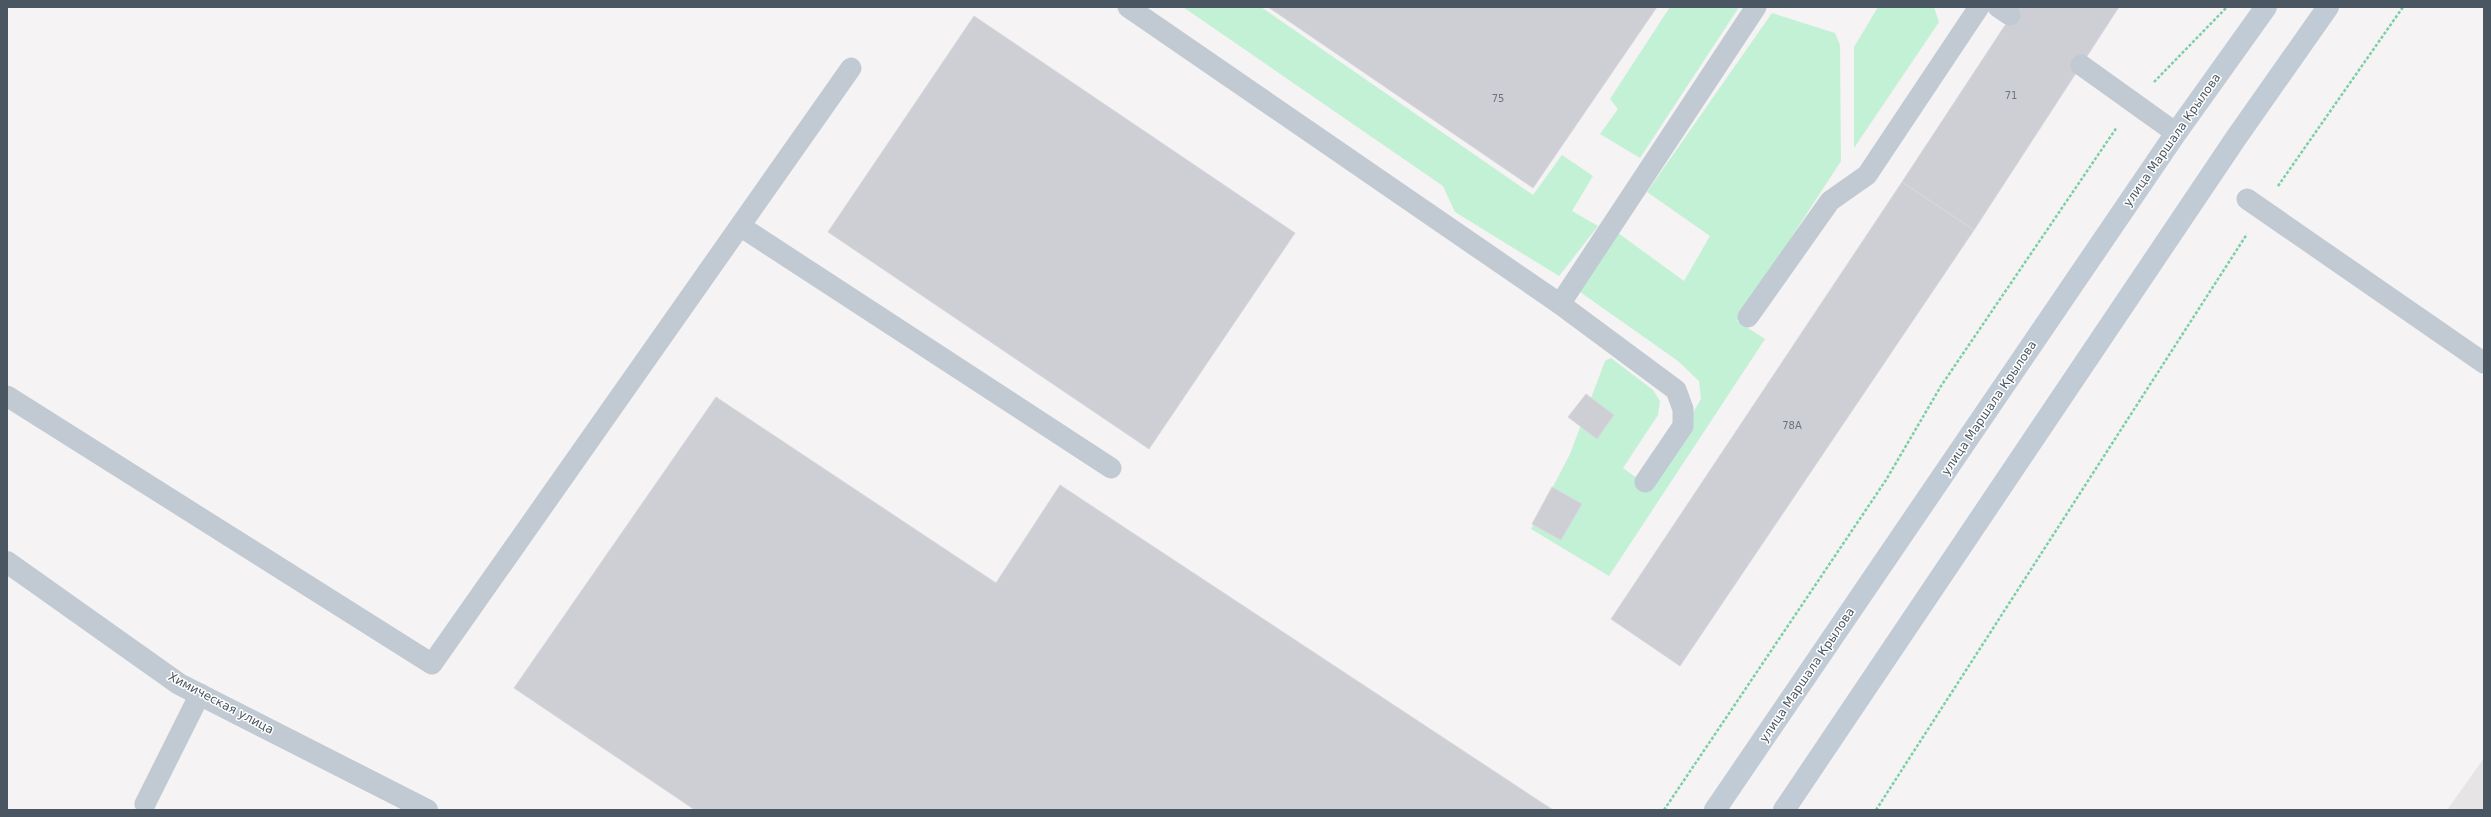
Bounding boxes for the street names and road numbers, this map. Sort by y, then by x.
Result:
street label: улица Маршала Крылова [2121,71,2223,209]
street label: улица Маршала Крылова [1939,338,2039,478]
street label: улица Маршала Крылова [1757,605,1857,745]
street label: Химическая улица [166,669,276,737]

